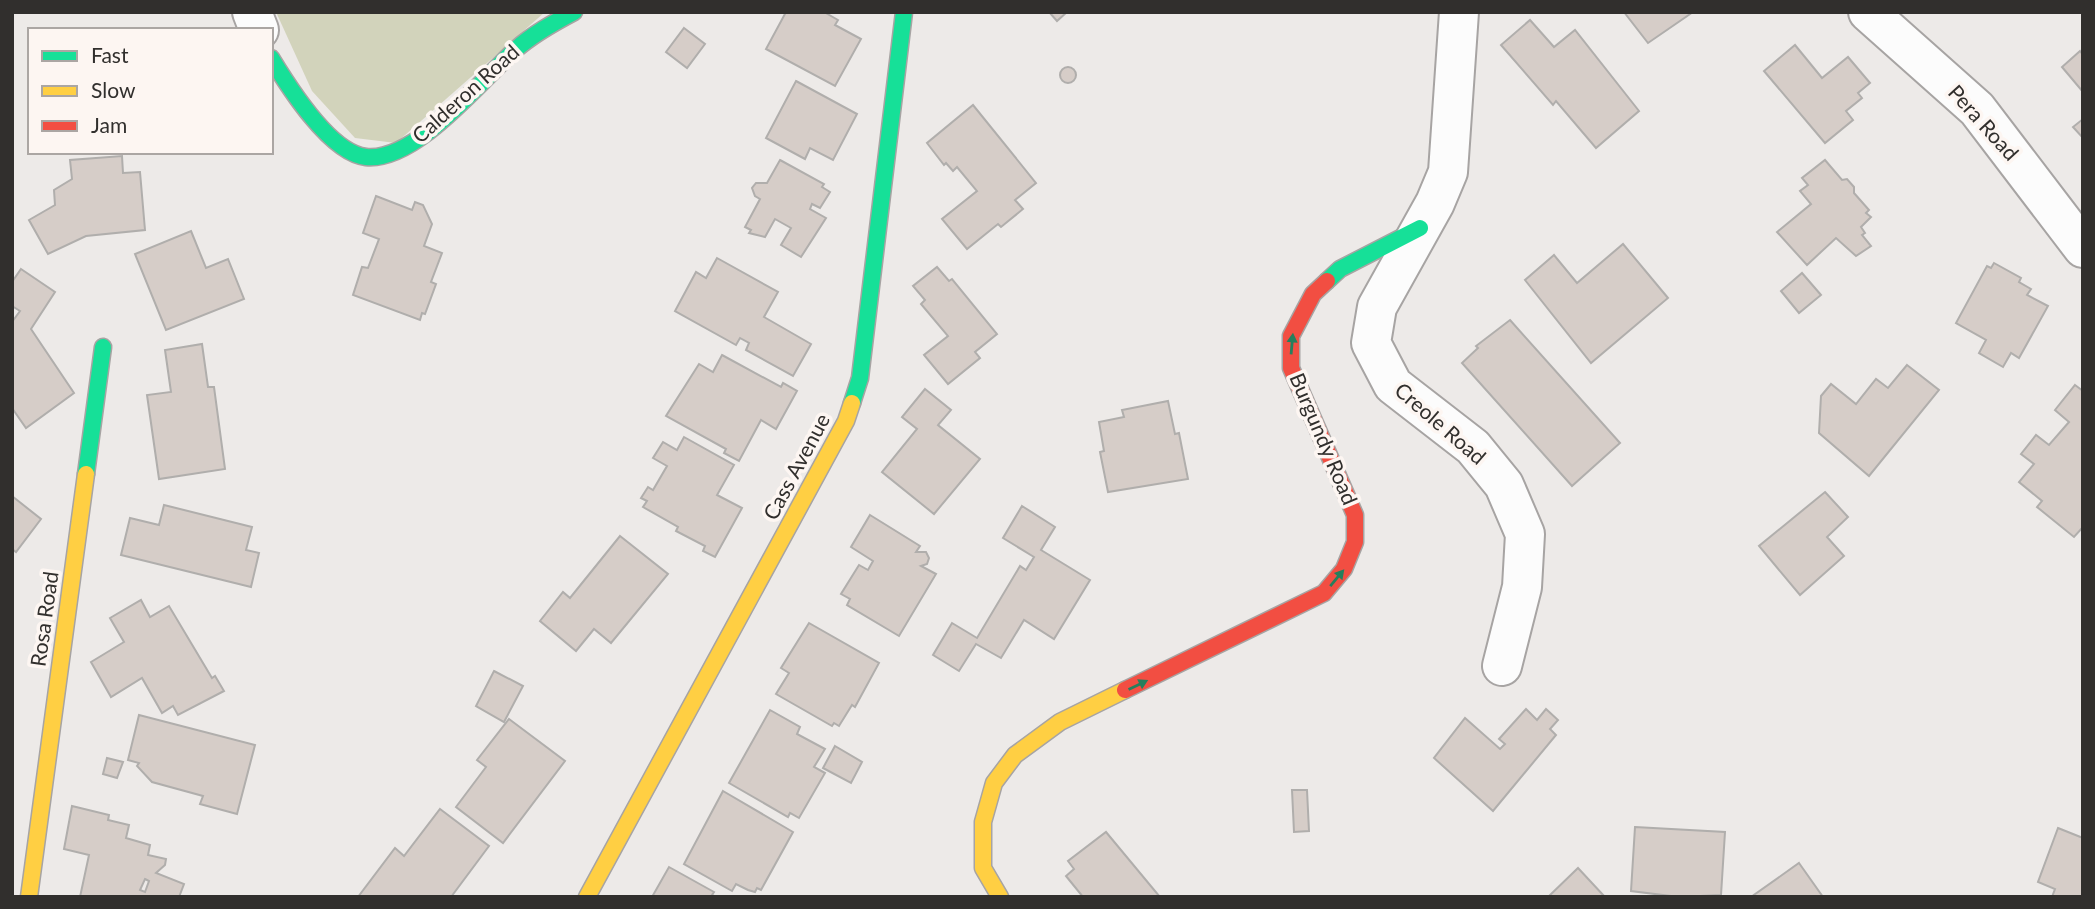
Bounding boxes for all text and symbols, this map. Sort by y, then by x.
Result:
legend [28,28,273,154]
street label: Calderon Road [406,38,524,147]
text: Fast [91,42,129,67]
text: Slow [91,77,136,102]
street label: Pera Road [1944,79,2025,165]
text: Jam [91,112,127,137]
one-way arrow [1287,333,1298,355]
street label: Burgundy Road [1285,369,1363,508]
street label: Creole Road [1390,377,1492,469]
street label: Cass Avenue [757,409,834,524]
one-way arrow [1329,569,1345,587]
street label: Rosa Road [24,570,63,668]
one-way arrow [1128,679,1148,691]

